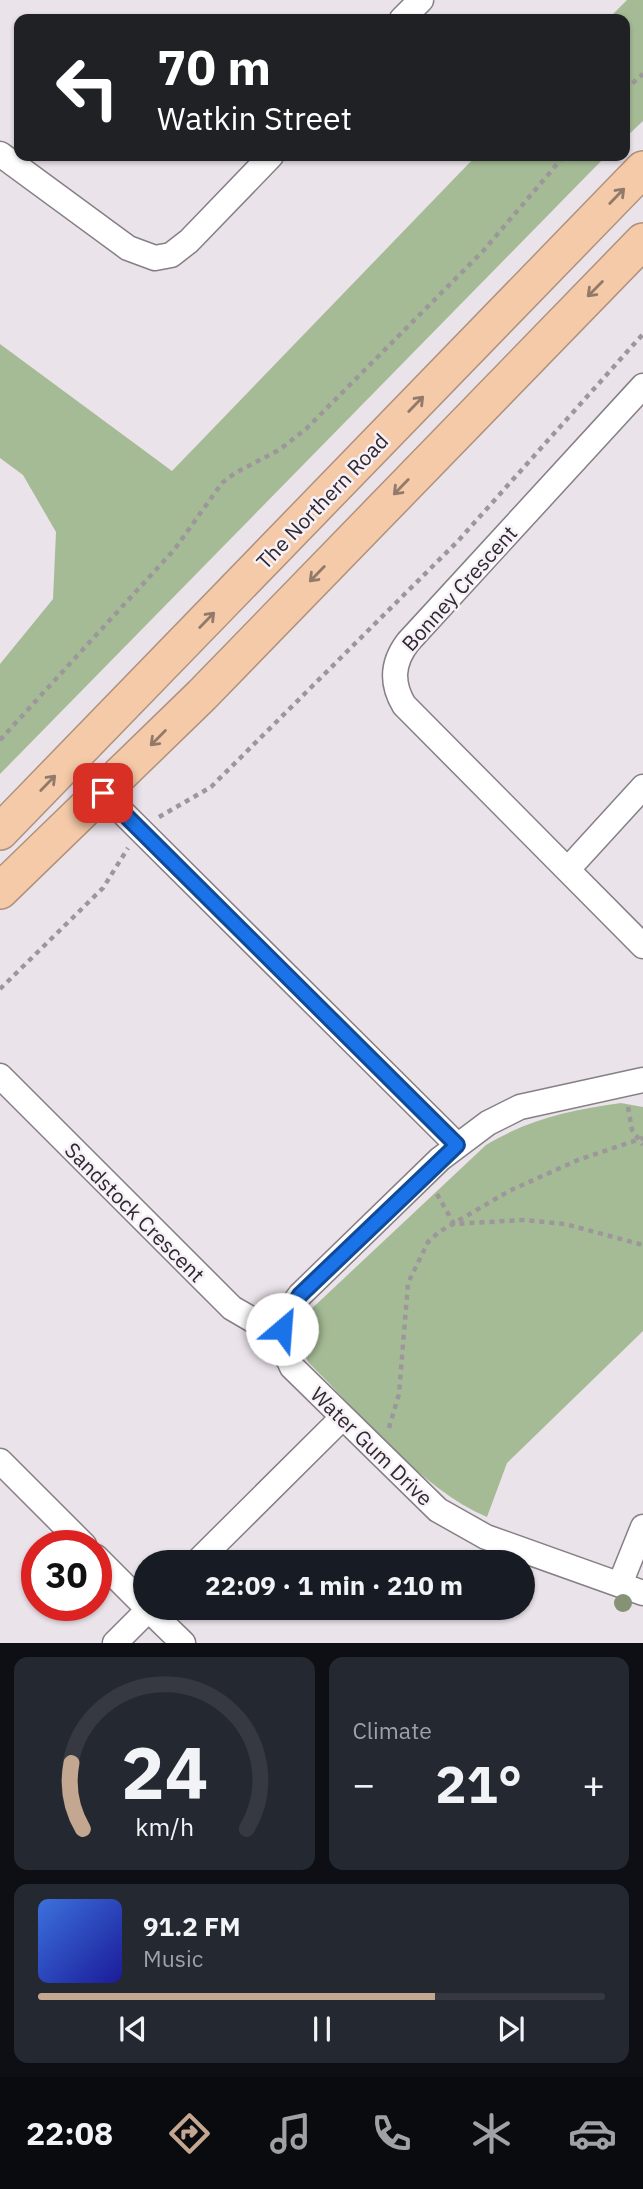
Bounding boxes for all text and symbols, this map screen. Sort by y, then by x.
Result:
text: 70 m [157,35,271,98]
icon: left [42,42,133,133]
text: Watkin Street [157,97,352,139]
one-way arrow [608,187,625,204]
one-way arrow [586,281,603,298]
one-way arrow [407,396,424,413]
street label: The Northern Road [250,427,394,575]
one-way arrow [393,478,410,495]
street label: Bonney Crescent [395,519,523,657]
one-way arrow [308,566,325,583]
one-way arrow [198,612,215,629]
one-way arrow [150,729,167,746]
pin [73,763,133,823]
icon: arrive [84,774,122,812]
one-way arrow [39,775,56,792]
street label: Sandstock Crescent [59,1136,211,1288]
position arrow [245,1292,319,1366]
street label: Water Gum Drive [305,1380,439,1512]
speed limit sign: 30 [21,1530,112,1621]
text: 22:09 · 1 min · 210 m [205,1568,463,1602]
text: Climate [353,1715,432,1745]
text: 24 [121,1725,208,1820]
text: 21° [435,1750,522,1817]
text: − [353,1759,375,1808]
text: + [582,1759,605,1808]
text: km/h [135,1810,194,1843]
text: 91.2 FM [143,1909,241,1943]
text: Music [143,1943,203,1973]
icon: previous [114,2010,152,2048]
icon: pause [303,2010,341,2048]
icon: next [492,2010,530,2048]
icon: directions [165,2109,214,2158]
icon: music [266,2109,315,2158]
icon: phone [367,2109,416,2158]
icon: climate [467,2109,516,2158]
icon: car [568,2109,617,2158]
text: 22:08 [26,2112,113,2154]

